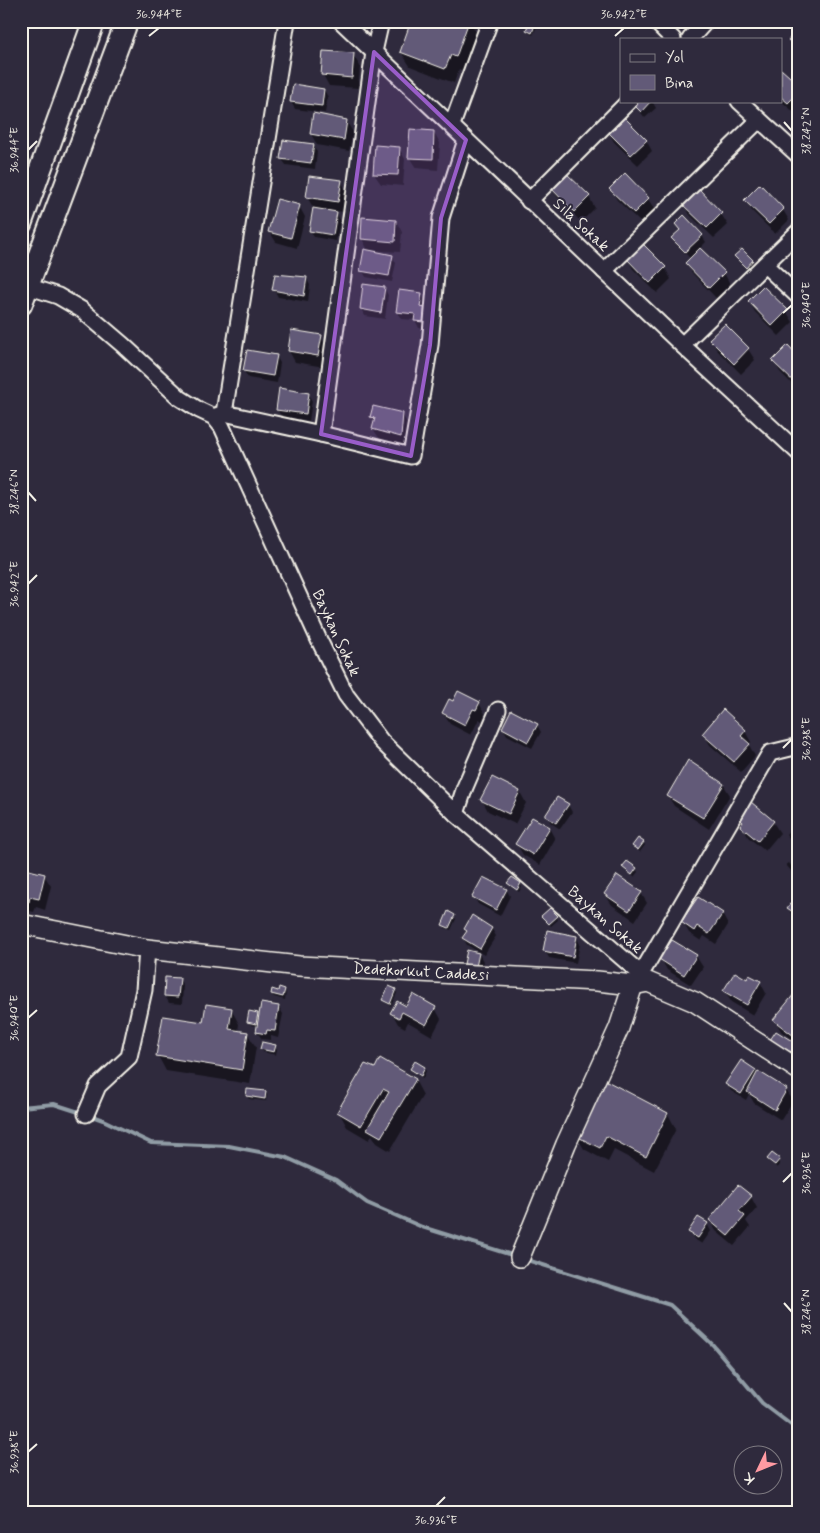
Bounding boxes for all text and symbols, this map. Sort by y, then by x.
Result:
text: 36.944°E [136,7,182,23]
text: 36.942°E [601,7,647,23]
legend [620,38,782,102]
text: Yol [665,48,684,68]
text: Bina [665,74,693,94]
text: 38.242°N [799,107,815,155]
text: 36.944°E [7,127,23,173]
street label: Sıla Sokak [548,193,614,257]
text: 36.940°E [799,282,815,328]
text: 38.246°N [7,469,23,515]
text: 36.942°E [7,561,23,607]
street label: Baykan Sokak [307,586,365,680]
text: 36.938°E [799,717,815,761]
street label: Baykan Sokak [563,881,647,959]
street label: Dedekorkut Caddesi [352,958,490,986]
text: 36.940°E [7,995,23,1041]
text: 36.936°E [799,1152,815,1194]
text: 38.246°N [799,1289,815,1335]
text: 36.938°E [7,1430,23,1474]
north arrow [732,1446,782,1496]
text: K [739,1468,759,1488]
text: 36.936°E [415,1513,457,1529]

